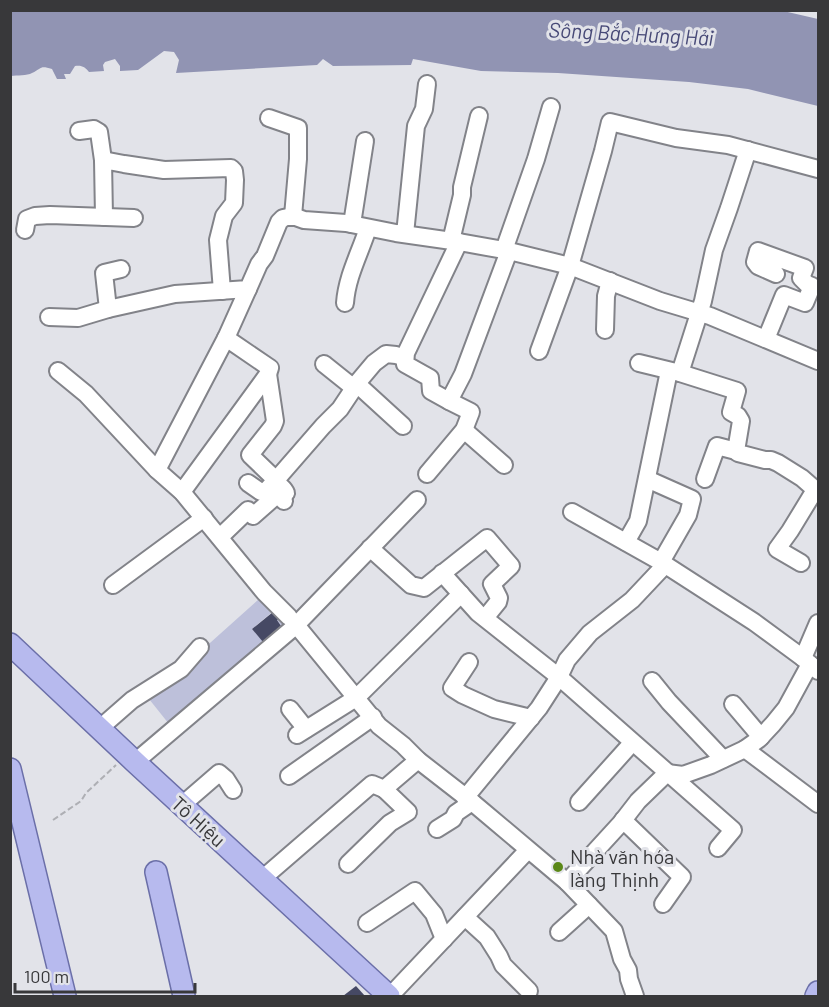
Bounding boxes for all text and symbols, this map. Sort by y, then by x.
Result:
water label: Sông Bắc Hưng Hải [548,16,715,50]
street label: Tô Hiệu [167,791,231,851]
place label: Nhà văn hóa làng Thịnh [570,844,674,891]
marker: Nhà văn hóa làng Thịnh [551,860,565,874]
scale bar [15,956,195,994]
text: 100 m [24,965,69,987]

